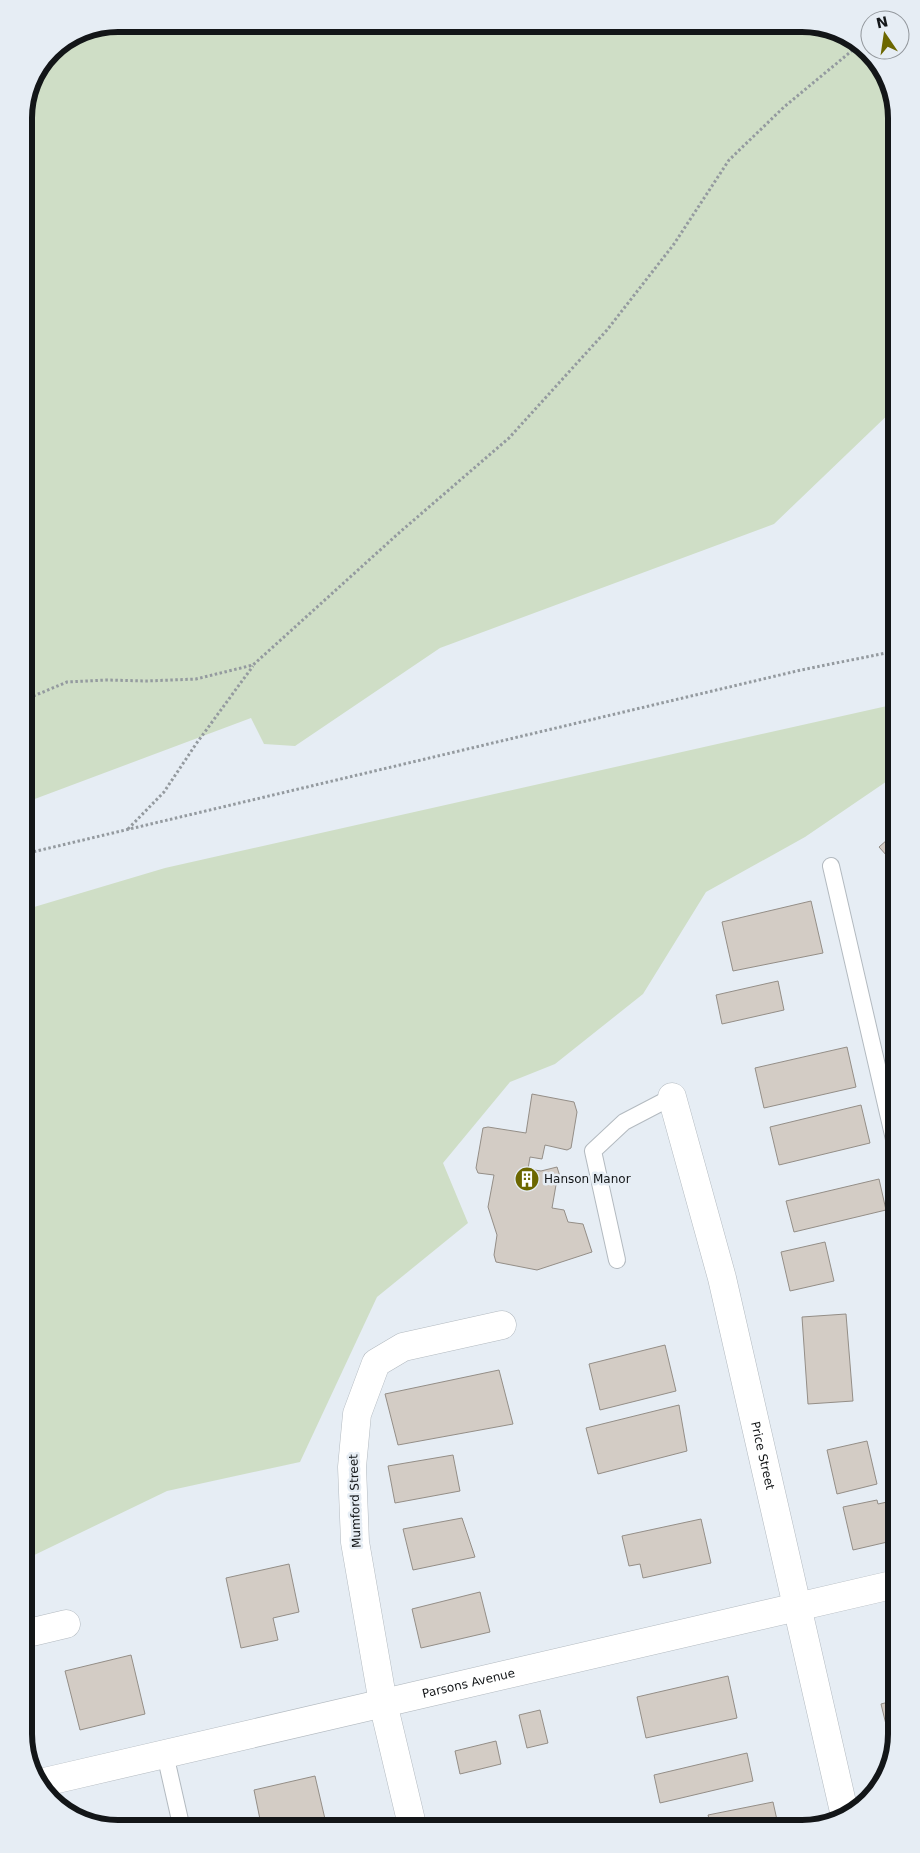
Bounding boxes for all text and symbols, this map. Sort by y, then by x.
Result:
north arrow [860,10,910,60]
text: N [875,13,890,31]
building icon: Hanson Manor [514,1166,540,1192]
place label: Hanson Manor [544,1172,631,1186]
street label: Price Street [748,1420,777,1491]
street label: Mumford Street [346,1454,364,1548]
street label: Parsons Avenue [421,1666,516,1701]

